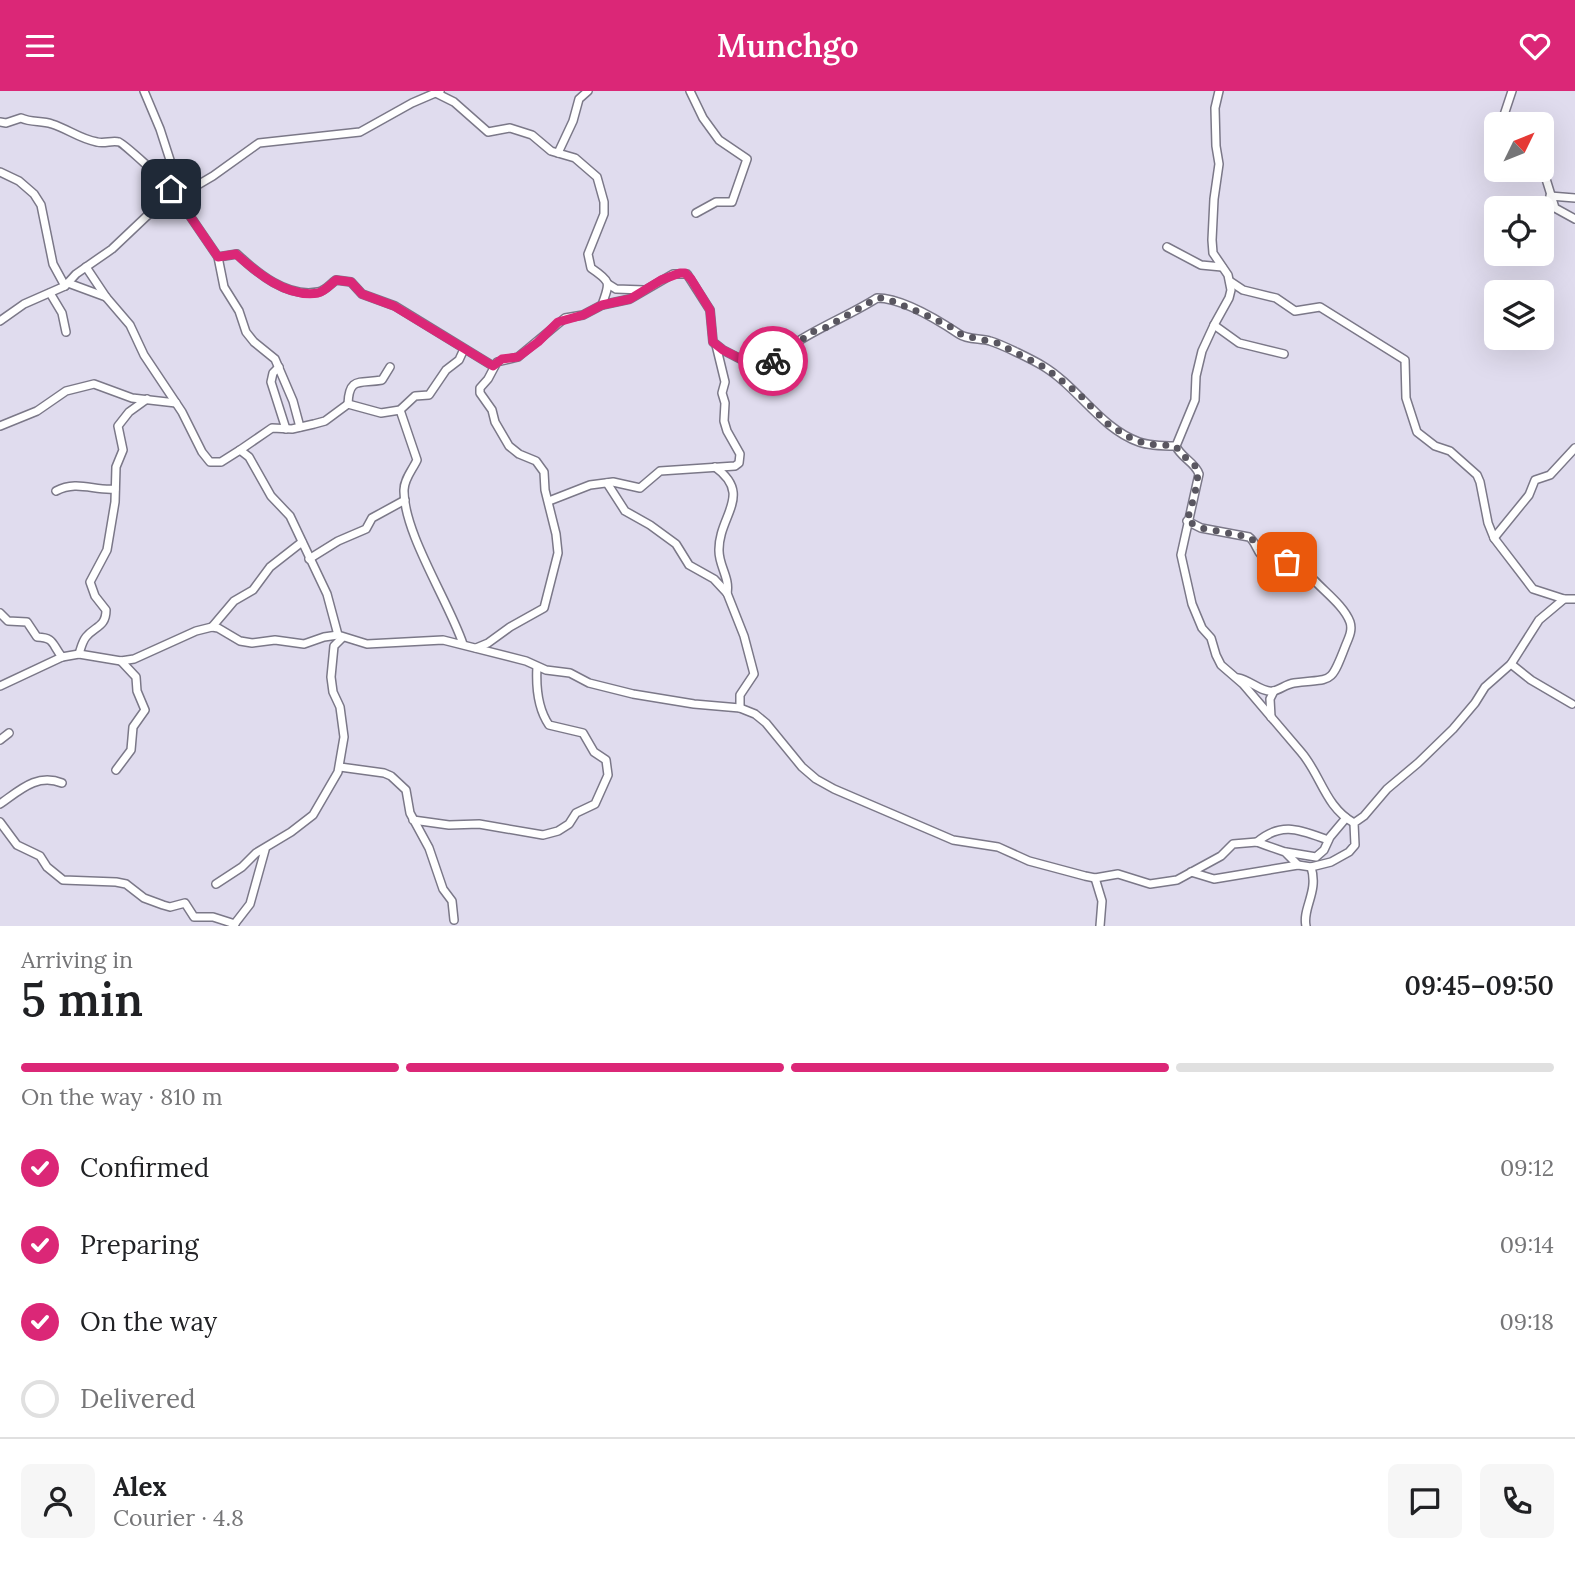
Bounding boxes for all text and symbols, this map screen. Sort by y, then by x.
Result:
text: Munchgo [717,25,858,66]
icon: menu [21,27,59,65]
icon: heart [1516,27,1554,65]
north arrow [1484,112,1554,182]
map controls [1484,112,1554,350]
pin [141,159,201,219]
icon: home [152,170,190,208]
button: locate [1484,196,1554,266]
button: layers [1484,280,1554,350]
courier [738,326,808,396]
icon: bike [754,342,792,380]
pin [1257,532,1317,592]
icon: bag [1268,543,1306,581]
text: Arriving in [21,945,133,974]
text: 09:45–09:50 [1405,969,1554,1002]
text: 5 min [21,970,143,1029]
text: On the way · 810 m [21,1082,222,1111]
icon: check [21,1149,59,1187]
text: Confirmed [80,1151,209,1184]
text: 09:12 [1500,1153,1554,1182]
icon: check [21,1226,59,1264]
text: Preparing [80,1228,199,1261]
text: 09:14 [1500,1230,1554,1259]
icon: check [21,1303,59,1341]
text: On the way [80,1305,217,1338]
text: 09:18 [1499,1307,1554,1336]
text: Delivered [80,1382,196,1415]
button: person [21,1464,95,1538]
button: chat [1388,1464,1462,1538]
button: phone [1480,1464,1554,1538]
text: Alex [113,1470,167,1503]
text: Courier · 4.8 [113,1503,244,1532]

